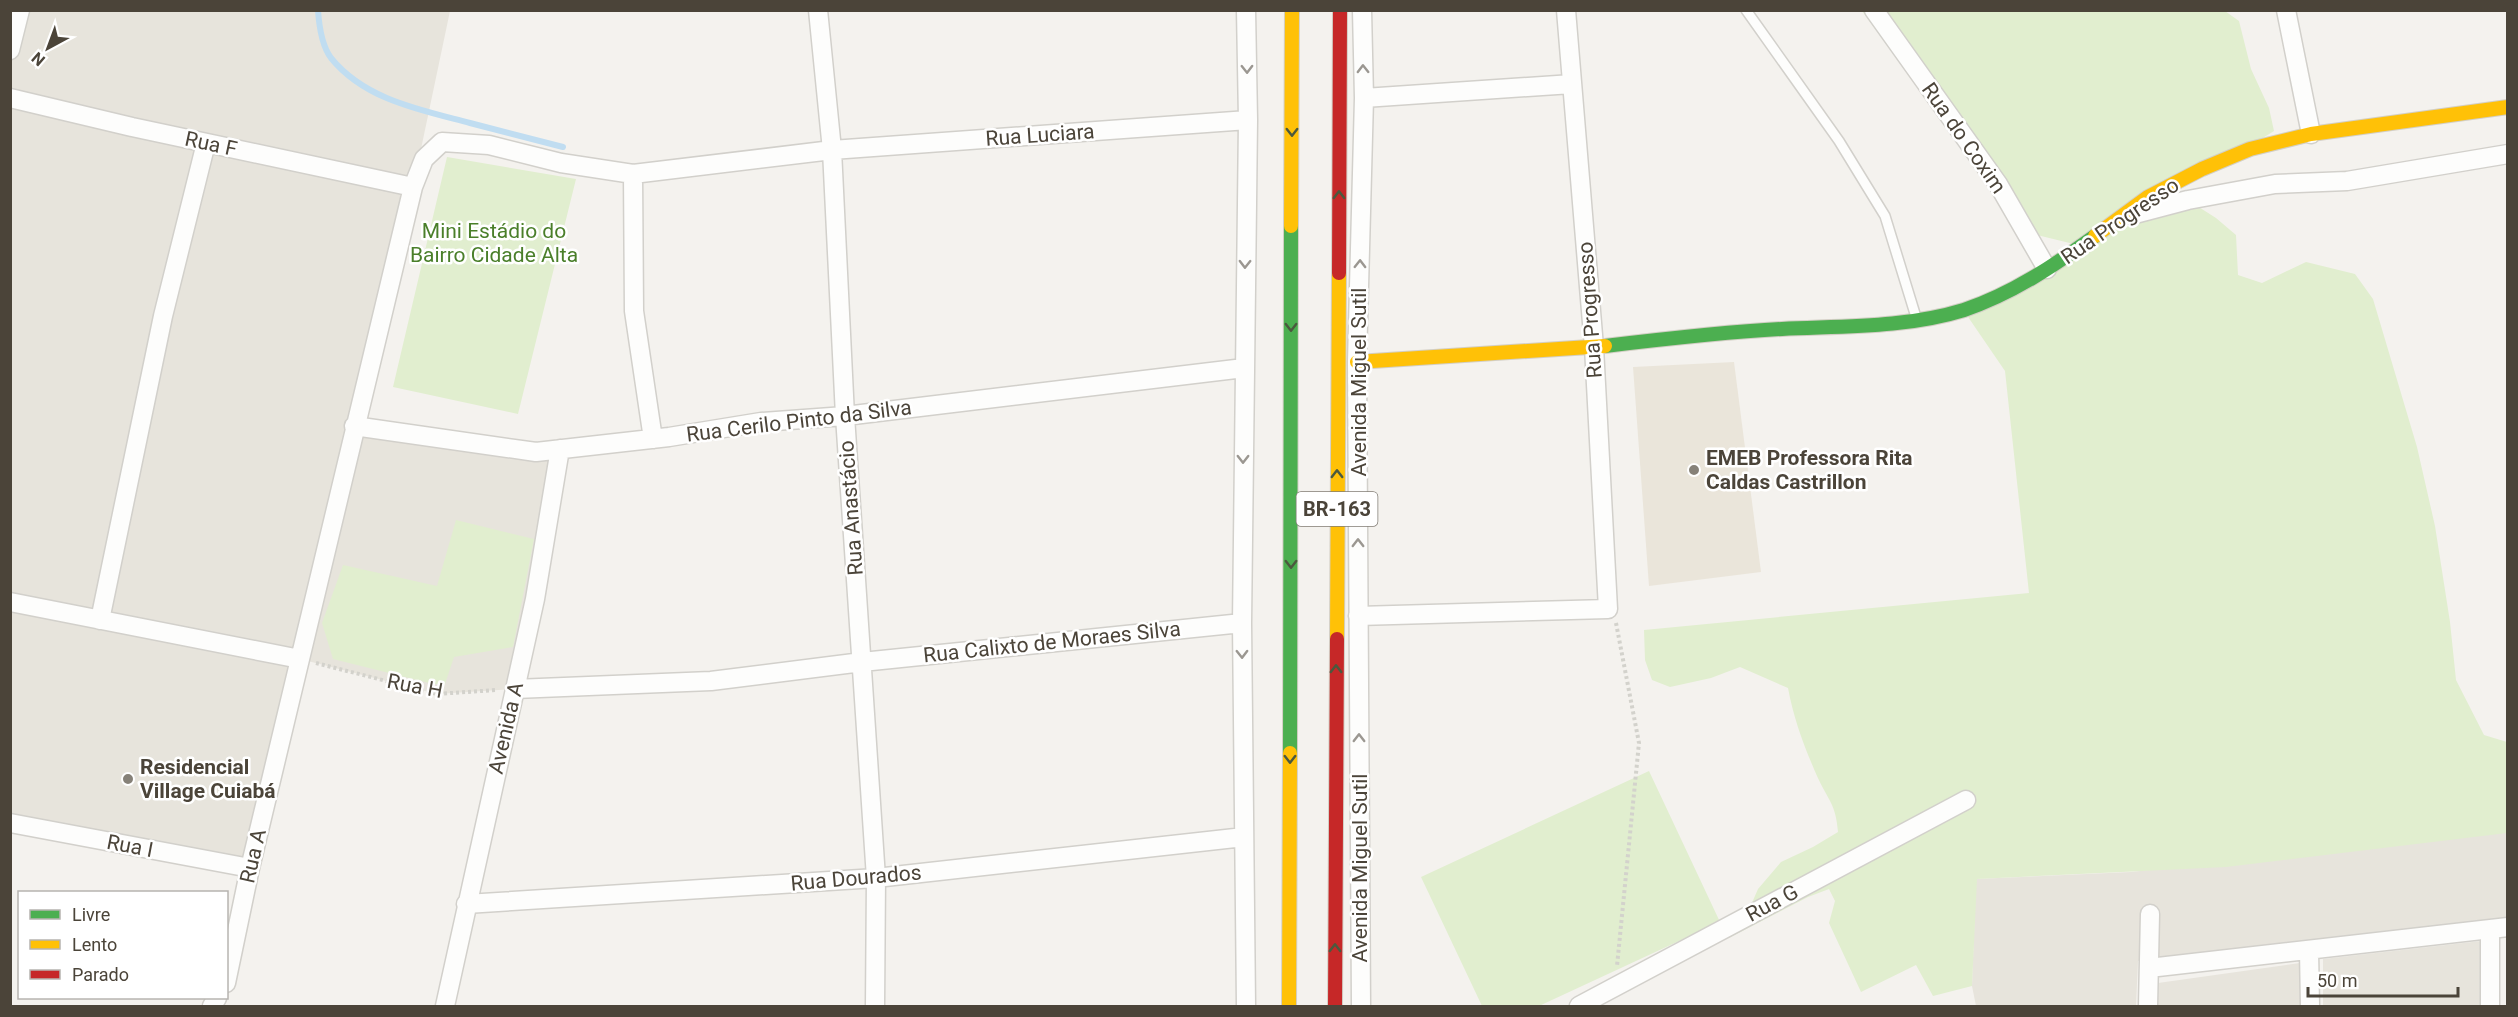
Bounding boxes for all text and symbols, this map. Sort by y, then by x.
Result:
north arrow [18,18,78,78]
text: N [28,48,49,70]
one-way arrow [1240,64,1253,73]
one-way arrow [1357,65,1369,74]
street label: Rua do Coxim [1917,78,2011,198]
street label: Rua Luciara [985,119,1095,151]
street label: Rua F [183,127,239,161]
one-way arrow [1286,127,1298,136]
street label: Rua Progresso [2057,173,2183,269]
one-way arrow [1333,191,1345,200]
park label: Mini Estádio do Bairro Cidade Alta [410,219,578,267]
street label: Rua Progresso [1573,241,1607,379]
one-way arrow [1239,259,1252,268]
one-way arrow [1353,260,1366,269]
street label: Avenida Miguel Sutil [1347,288,1371,476]
one-way arrow [1285,322,1297,331]
street label: Rua Cerilo Pinto da Silva [685,395,913,447]
street label: Rua Anastácio [834,440,868,576]
place label: EMEB Professora Rita Caldas Castrillon [1706,446,1913,494]
one-way arrow [1237,454,1249,463]
marker: EMEB Professora Rita Caldas Castrillon [1687,463,1701,477]
one-way arrow [1331,470,1343,479]
road number: BR-163 [1296,492,1378,526]
one-way arrow [1352,539,1364,548]
one-way arrow [1285,559,1297,568]
street label: Rua Calixto de Moraes Silva [922,617,1182,667]
one-way arrow [1236,649,1248,658]
one-way arrow [1330,665,1343,674]
street label: Rua H [385,669,445,703]
street label: Avenida A [484,680,528,776]
one-way arrow [1353,734,1365,743]
one-way arrow [1284,754,1296,763]
place label: Residencial Village Cuiabá [140,755,276,803]
marker: Residencial Village Cuiabá [121,772,135,786]
street label: Avenida Miguel Sutil [1348,774,1372,962]
street label: Rua A [235,826,271,885]
street label: Rua I [105,830,155,862]
street label: Rua Dourados [790,860,922,896]
street label: Rua G [1742,879,1802,927]
legend [18,891,228,999]
text: Livre [72,904,110,925]
text: Lento [72,934,117,955]
one-way arrow [1329,944,1341,953]
scale bar [2308,960,2458,998]
text: Parado [72,964,129,985]
text: 50 m [2317,970,2357,991]

